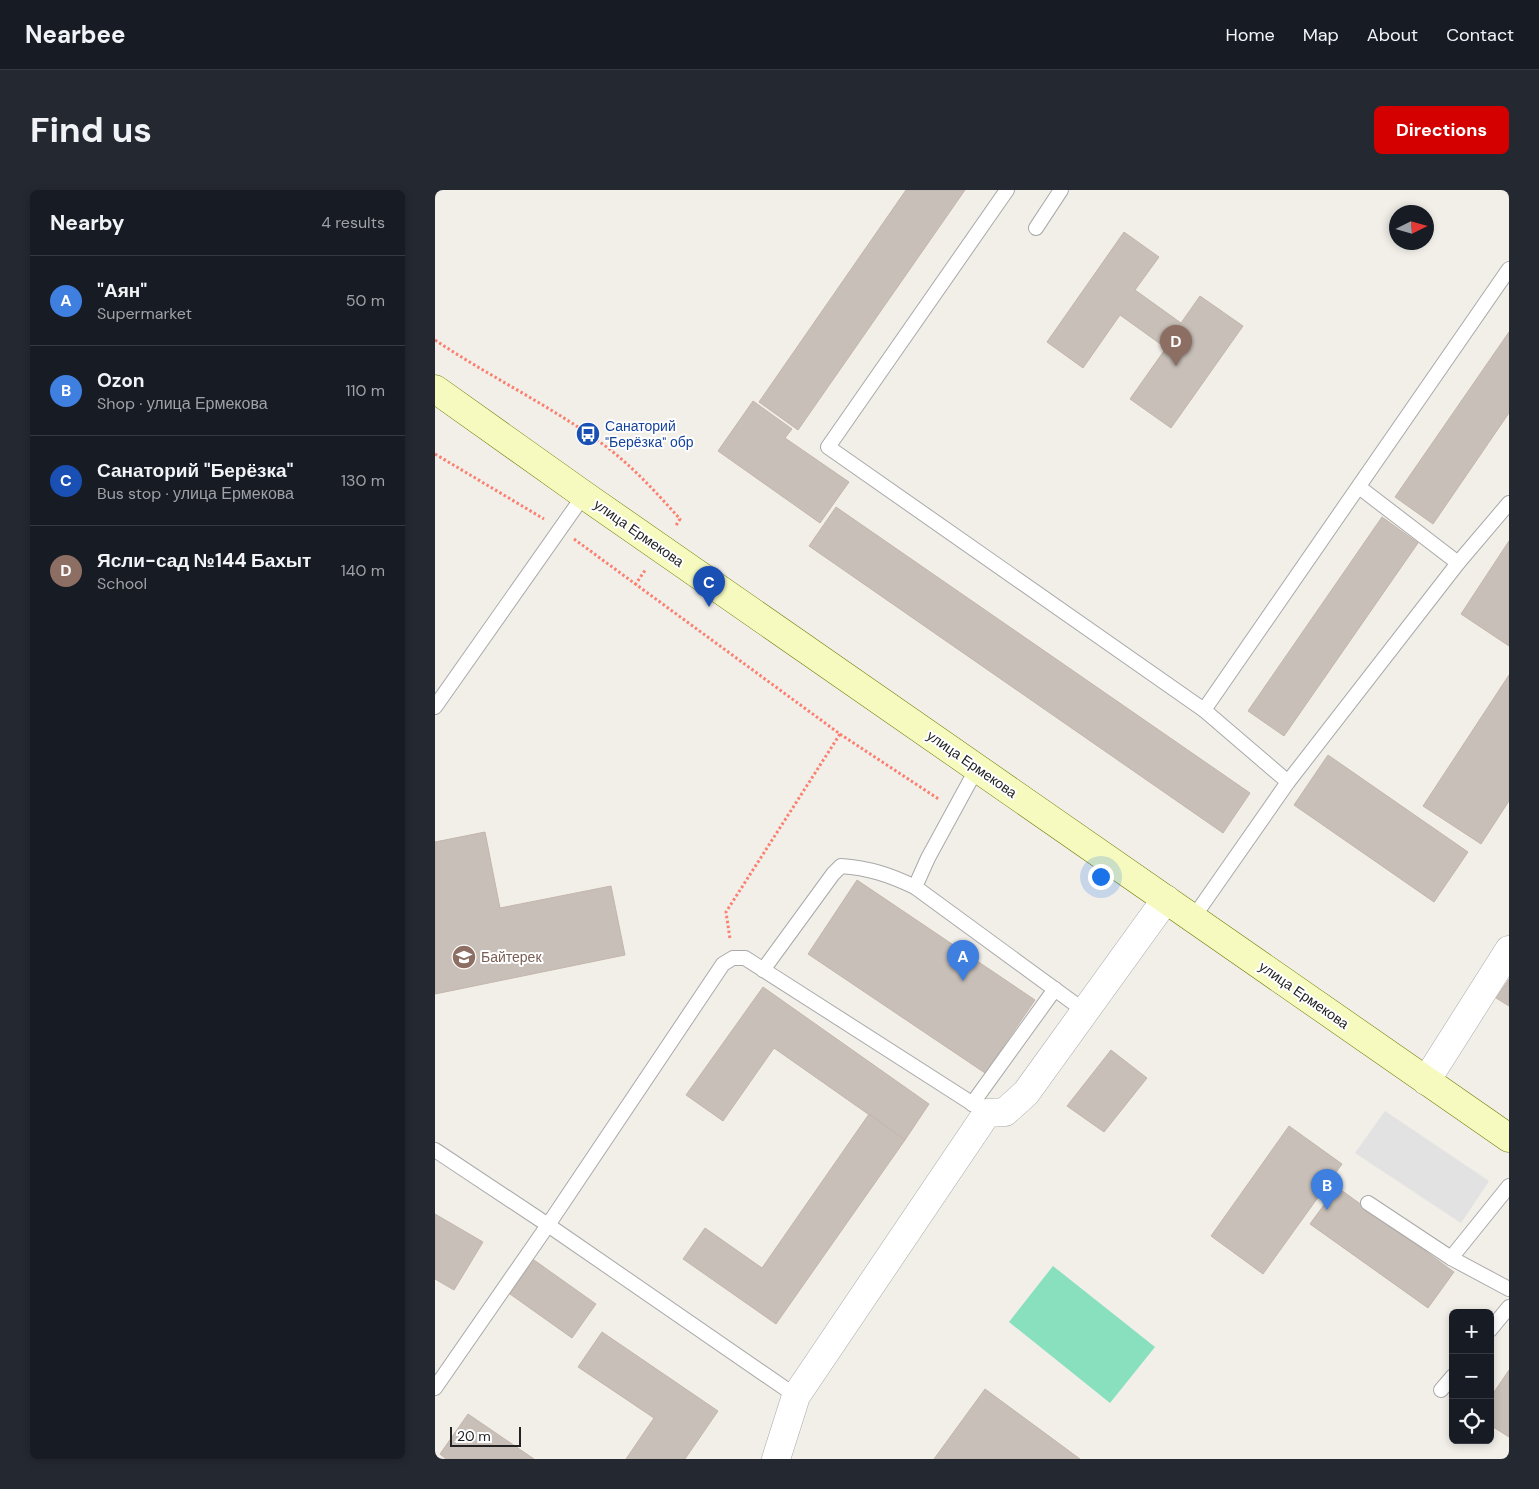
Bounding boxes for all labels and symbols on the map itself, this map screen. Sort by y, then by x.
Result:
north arrow [1389,205,1434,250]
pin: D [1160,325,1192,366]
place label: Санаторий "Берёзка" обр [605,417,694,451]
bus stop icon: Санаторий "Берёзка" обр [575,421,601,447]
street label: улица Ермекова [590,495,688,571]
pin: C [693,566,725,607]
street label: улица Ермекова [923,726,1021,802]
your location [1088,864,1114,890]
pin: A [947,940,979,981]
school or university icon: Байтерек [451,944,477,970]
place label: Байтерек [481,948,542,966]
street label: улица Ермекова [1255,957,1353,1033]
pin: B [1311,1169,1343,1210]
scale bar [450,1424,521,1447]

